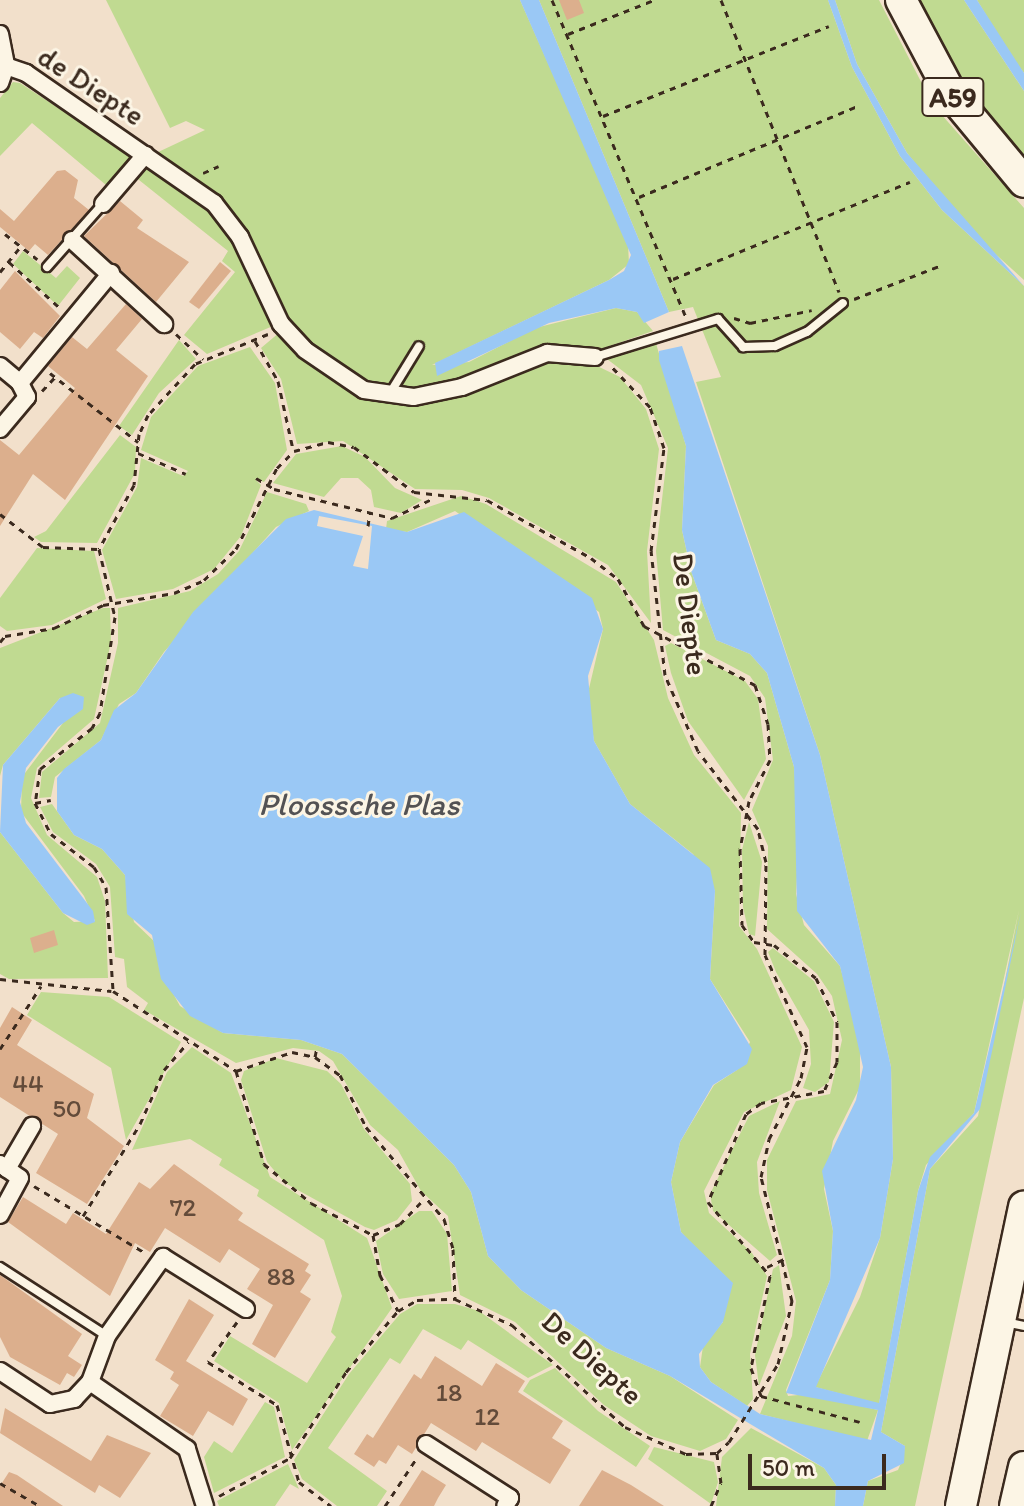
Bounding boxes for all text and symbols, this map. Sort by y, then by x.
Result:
street label: de Diepte [31,38,151,134]
road number: A59 [921,73,985,121]
street label: De Diepte [665,550,715,678]
water label: Ploossche Plas [259,785,459,823]
house number: 44 [12,1068,44,1100]
house number: 50 [52,1093,82,1125]
house number: 72 [170,1192,196,1224]
house number: 88 [267,1261,295,1293]
street label: De Diepte [534,1303,650,1413]
house number: 18 [436,1377,462,1409]
house number: 12 [474,1401,500,1433]
scale bar [752,1438,890,1488]
text: 50 m [762,1453,815,1482]

